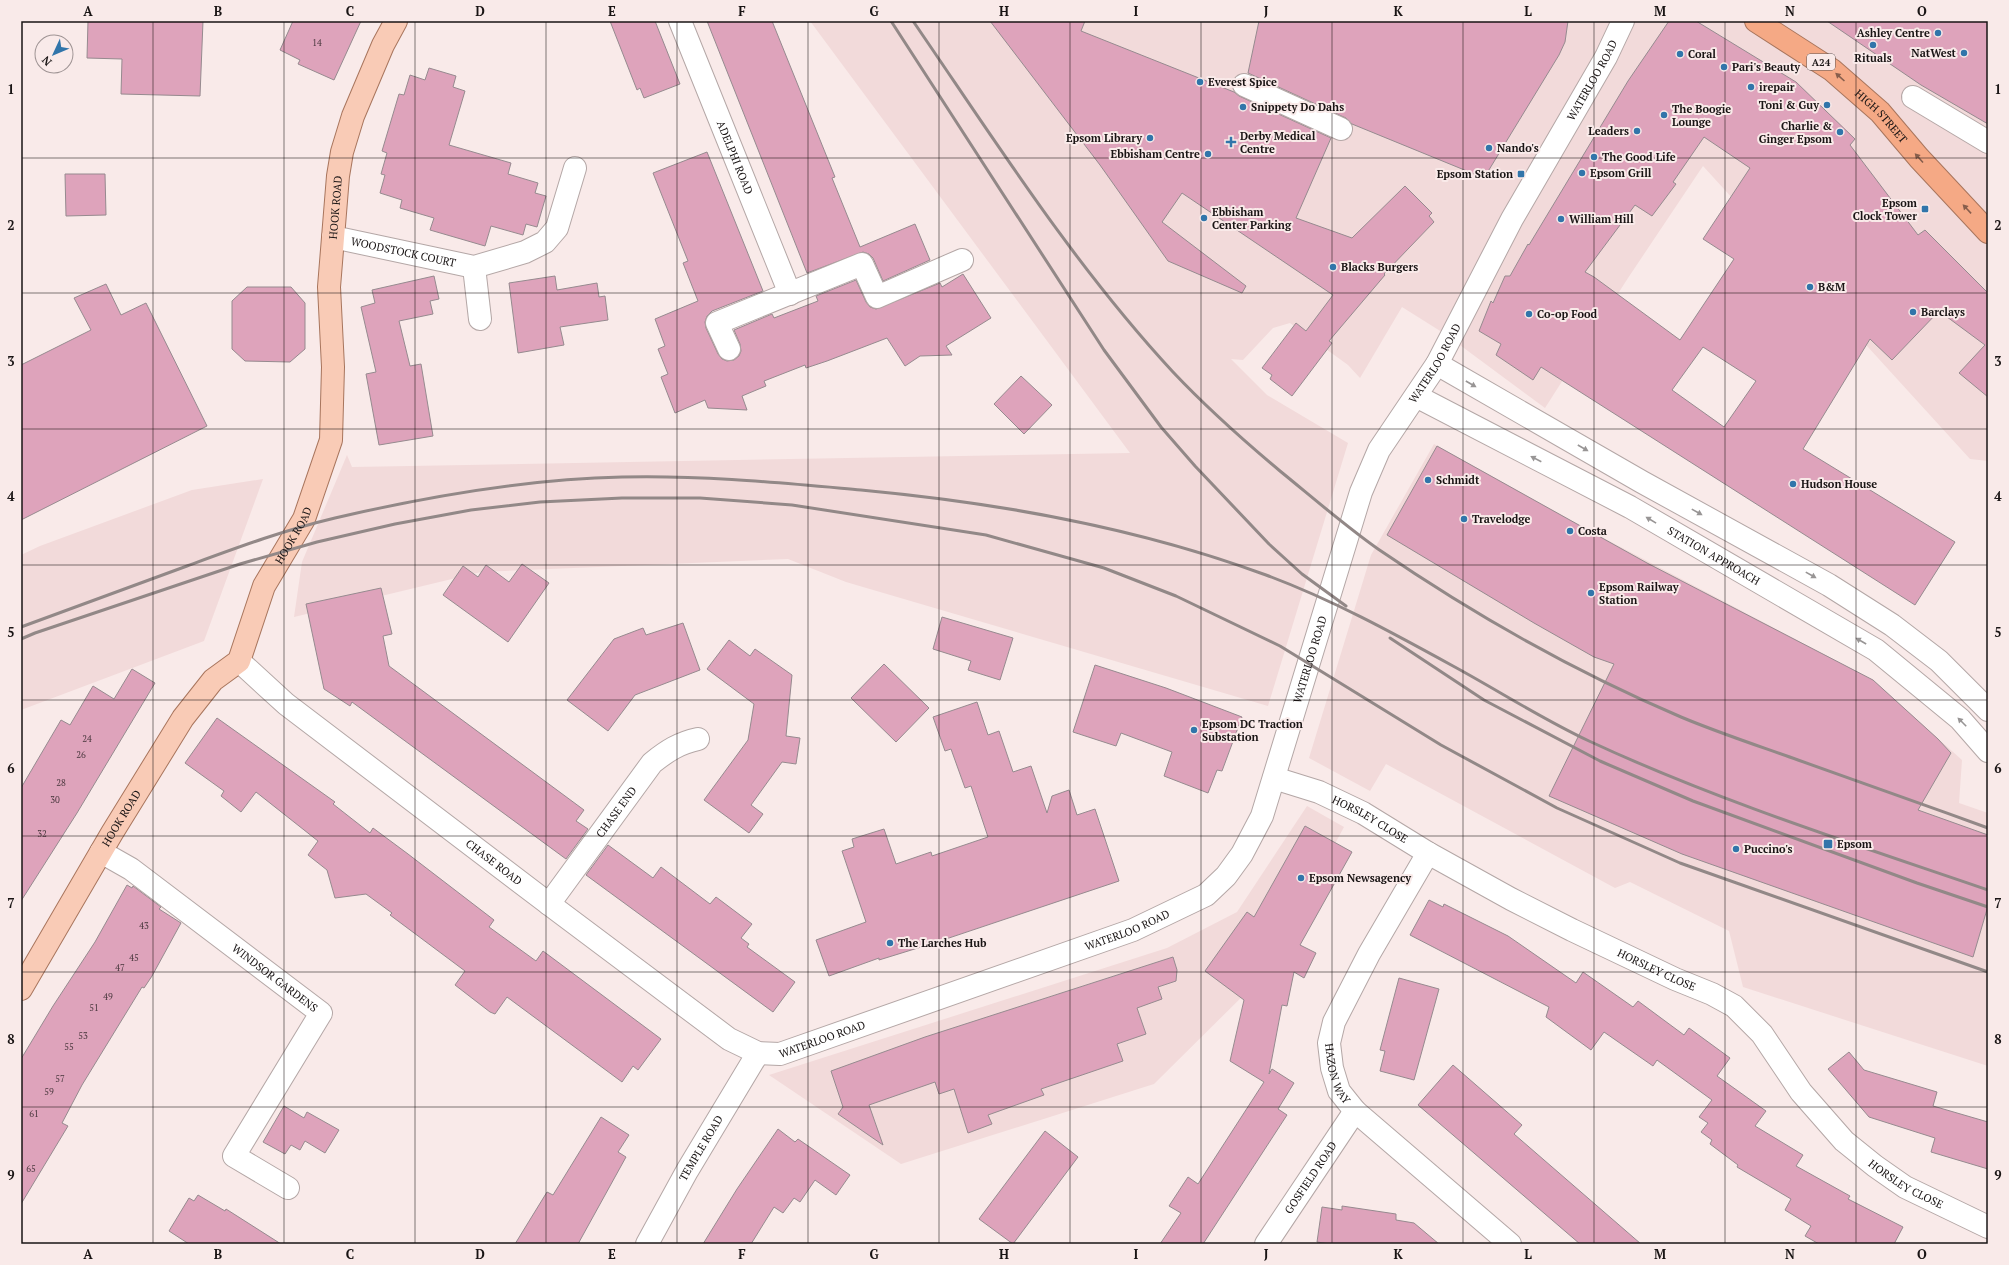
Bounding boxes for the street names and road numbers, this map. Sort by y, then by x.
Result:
street label: WATERLOO ROAD [1564,37,1620,123]
road number: A24 [1807,54,1835,70]
street label: HIGH STREET [1852,86,1910,146]
street label: ADELPHI ROAD [714,118,756,197]
street label: HOOK ROAD [326,175,345,240]
street label: WOODSTOCK COURT [350,234,457,270]
street label: WATERLOO ROAD [1406,321,1464,406]
street label: HOOK ROAD [272,505,315,567]
street label: STATION APPROACH [1665,523,1763,588]
street label: WATERLOO ROAD [1290,614,1330,705]
street label: CHASE END [593,783,640,840]
street label: HOOK ROAD [99,787,144,849]
street label: HORSLEY CLOSE [1330,792,1410,846]
street label: CHASE ROAD [463,836,525,888]
street label: WATERLOO ROAD [1083,906,1172,953]
street label: WINDSOR GARDENS [229,941,321,1015]
street label: HORSLEY CLOSE [1615,946,1698,994]
street label: WATERLOO ROAD [777,1018,867,1061]
street label: HAZON WAY [1322,1042,1354,1107]
street label: TEMPLE ROAD [676,1113,726,1183]
street label: GOSFIELD ROAD [1281,1139,1340,1216]
street label: HORSLEY CLOSE [1866,1157,1946,1211]

